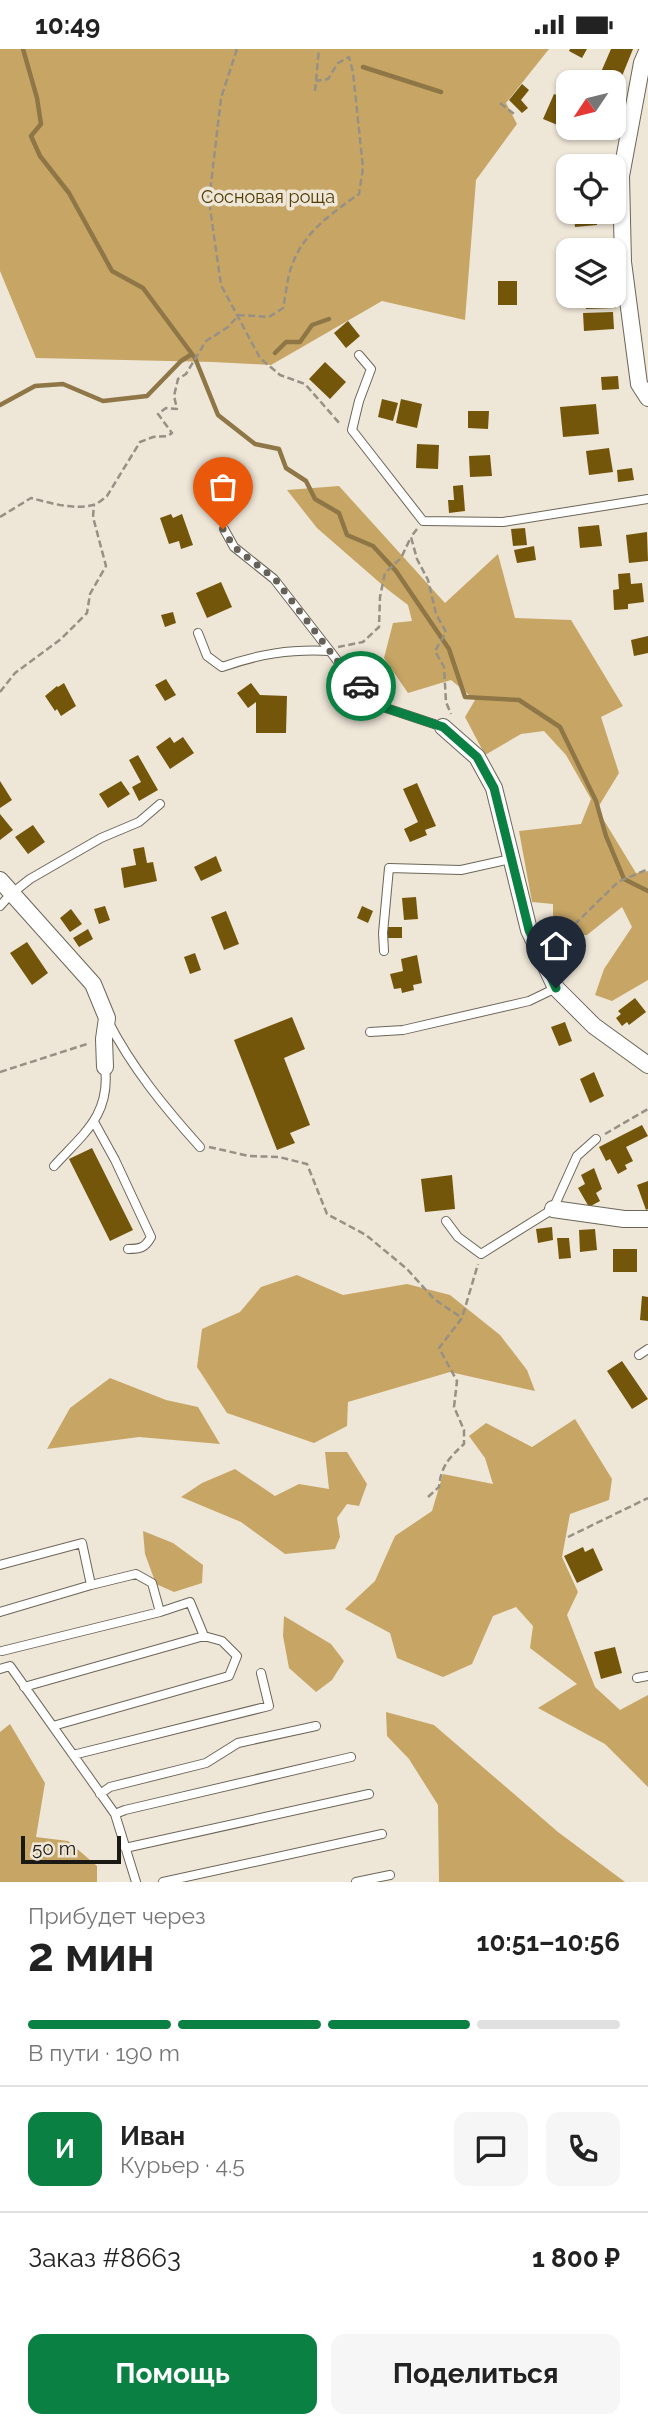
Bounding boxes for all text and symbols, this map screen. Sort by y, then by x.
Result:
text: 10:49 [35,10,100,40]
north arrow [556,70,626,140]
map controls [556,70,626,308]
button: locate [556,154,626,224]
park label: Сосновая роща [201,186,335,207]
button: layers [556,238,626,308]
pin [193,457,253,529]
icon: bag [204,468,242,506]
courier [326,651,396,721]
icon: car [342,667,380,705]
pin [526,916,586,988]
icon: home [537,927,575,965]
scale bar [21,1833,121,1865]
text: 50 m [32,1837,76,1859]
text: Прибудет через [28,1902,206,1929]
text: 10:51–10:56 [477,1927,620,1957]
text: 2 мин [28,1928,155,1982]
text: В пути · 190 m [28,2039,180,2066]
button: chat [454,2112,528,2186]
button: phone [546,2112,620,2186]
text: Иван [120,2121,185,2151]
text: И [55,2134,75,2164]
text: Курьер · 4.5 [120,2151,245,2178]
text: Заказ #8663 [28,2243,181,2273]
text: 1 800 ₽ [532,2243,620,2273]
button: Помощь [28,2334,317,2414]
button: Поделиться [331,2334,620,2414]

